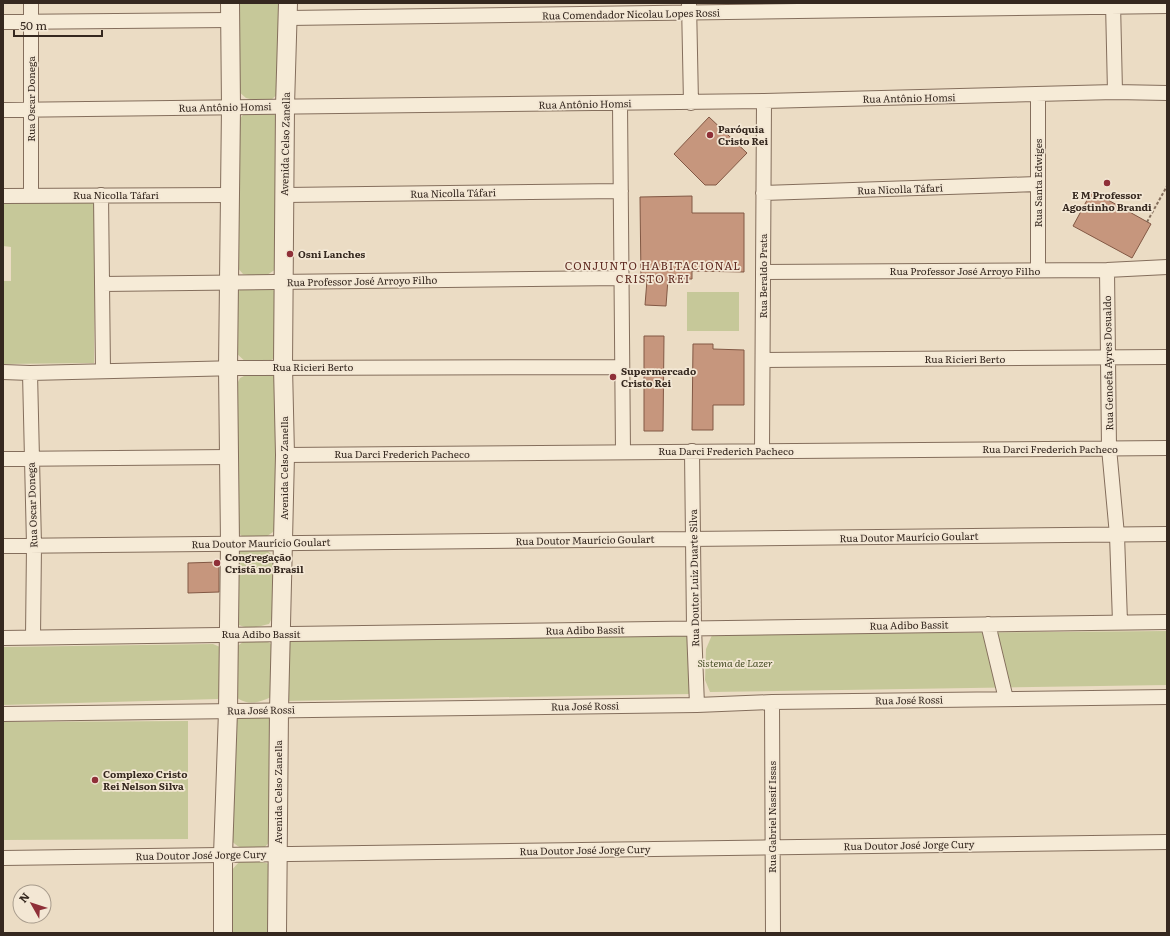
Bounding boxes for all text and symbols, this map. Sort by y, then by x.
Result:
street label: Rua Comendador Nicolau Lopes Rossi [542,4,721,23]
scale bar [14,12,102,38]
text: 50 m [20,16,47,34]
street label: Rua Oscar Donega [23,56,38,142]
street label: Rua Antônio Homsi [862,89,956,106]
street label: Avenida Celso Zanella [276,91,293,196]
street label: Rua Antônio Homsi [538,95,632,112]
street label: Rua Antônio Homsi [178,98,272,115]
place label: Paróquia Cristo Rei [718,121,768,148]
marker: Paróquia Cristo Rei [705,130,715,140]
street label: Rua Santa Edwiges [1030,138,1045,227]
marker: E M Professor Agostinho Brandi [1102,178,1112,188]
street label: Rua Nicolla Táfari [857,179,944,197]
street label: Rua Nicolla Táfari [410,184,497,201]
street label: Rua Nicolla Táfari [73,187,160,202]
place label: E M Professor Agostinho Brandi [1062,187,1152,214]
street label: Rua Beraldo Prata [755,233,770,318]
place label: Osni Lanches [298,246,365,261]
marker: Osni Lanches [285,249,295,259]
district label: CONJUNTO HABITACIONAL CRISTO REI [565,257,741,286]
street label: Rua Professor José Arroyo Filho [890,263,1041,278]
street label: Rua Professor José Arroyo Filho [286,272,438,289]
street label: Rua Genoefa Ayres Dosualdo [1099,295,1116,431]
street label: Rua Ricieri Berto [925,351,1006,366]
street label: Rua Ricieri Berto [273,359,354,374]
place label: Supermercado Cristo Rei [621,363,696,390]
marker: Supermercado Cristo Rei [608,372,618,382]
street label: Avenida Celso Zanella [276,415,291,520]
street label: Rua Darci Frederich Pacheco [982,441,1118,456]
street label: Rua Darci Frederich Pacheco [658,443,794,458]
street label: Rua Darci Frederich Pacheco [334,446,470,461]
street label: Rua Oscar Donega [22,461,40,548]
street label: Rua Doutor Luiz Duarte Silva [685,508,702,647]
street label: Rua Doutor Maurício Goulart [839,528,979,545]
street label: Rua Doutor Maurício Goulart [515,531,655,548]
street label: Rua Doutor Maurício Goulart [191,534,331,551]
place label: Congregação Cristã no Brasil [225,549,304,576]
marker: Congregação Cristã no Brasil [212,558,222,568]
street label: Rua Adibo Bassit [869,616,949,633]
street label: Rua Adibo Bassit [545,621,625,638]
street label: Rua Adibo Bassit [221,626,301,641]
park label: Sistema de Lazer [697,655,773,670]
street label: Rua José Rossi [875,691,944,708]
street label: Rua José Rossi [551,697,620,714]
street label: Rua José Rossi [227,701,296,718]
street label: Avenida Celso Zanella [270,739,285,844]
street label: Rua Gabriel Nassif Issas [764,761,779,873]
place label: Complexo Cristo Rei Nelson Silva [103,766,187,793]
marker: Complexo Cristo Rei Nelson Silva [90,775,100,785]
street label: Rua Doutor José Jorge Cury [843,836,975,853]
street label: Rua Doutor José Jorge Cury [519,841,651,858]
street label: Rua Doutor José Jorge Cury [135,846,267,863]
north arrow [12,884,52,924]
text: N [14,888,33,906]

